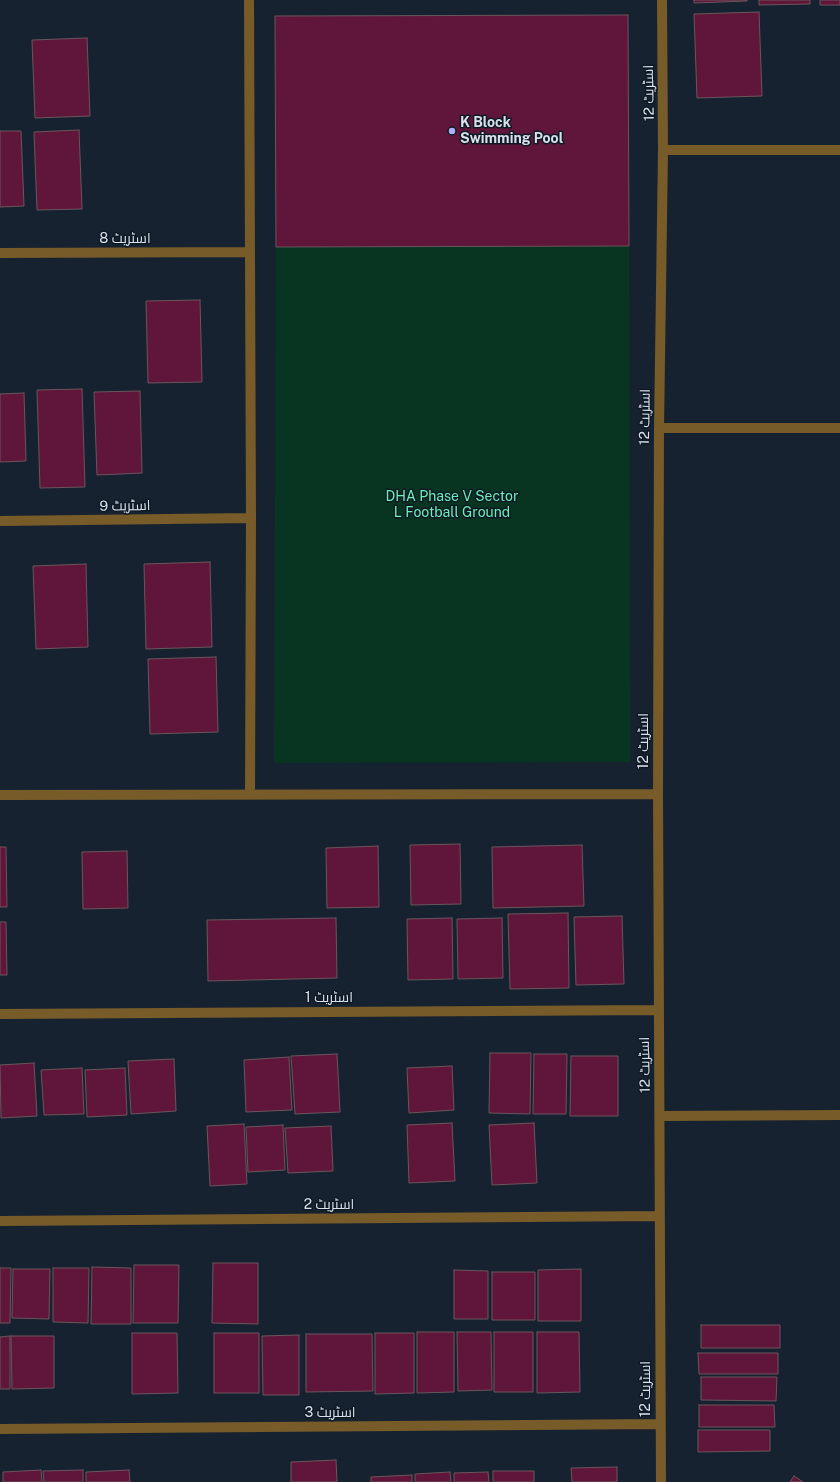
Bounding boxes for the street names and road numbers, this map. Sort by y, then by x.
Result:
street label: اسٹریٹ 12 [640,65,658,121]
street label: اسٹریٹ 8 [99,231,151,247]
street label: اسٹریٹ 12 [636,389,654,445]
street label: اسٹریٹ 9 [99,497,151,515]
street label: اسٹریٹ 12 [636,713,652,769]
street label: اسٹریٹ 1 [305,990,353,1006]
street label: اسٹریٹ 12 [636,1037,654,1093]
street label: اسٹریٹ 2 [304,1197,354,1213]
street label: اسٹریٹ 12 [638,1361,654,1417]
street label: اسٹریٹ 3 [304,1405,356,1421]

